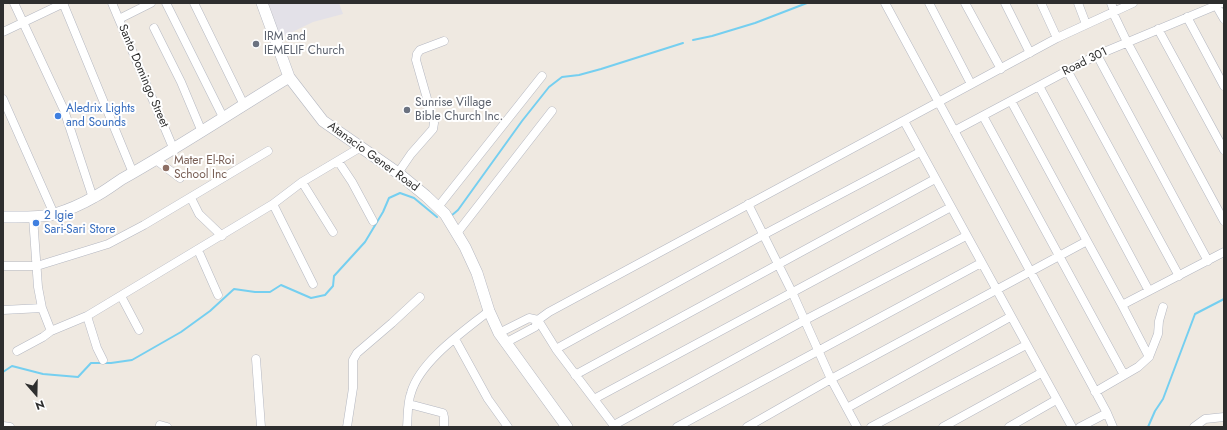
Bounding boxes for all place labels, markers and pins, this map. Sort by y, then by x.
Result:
place label: IRM and IEMELIF Church [264,30,345,58]
marker: IRM and IEMELIF Church [251,39,261,49]
place label: Sunrise Village Bible Church Inc. [415,96,503,124]
place label: Aledrix Lights and Sounds [66,102,135,130]
marker: Sunrise Village Bible Church Inc. [402,105,412,115]
marker: Aledrix Lights and Sounds [53,111,63,121]
place label: Mater El-Roi School Inc [174,154,235,182]
marker: Mater El-Roi School Inc [161,163,171,173]
place label: 2 Igie Sari-Sari Store [44,209,115,237]
marker: 2 Igie Sari-Sari Store [31,218,41,228]

